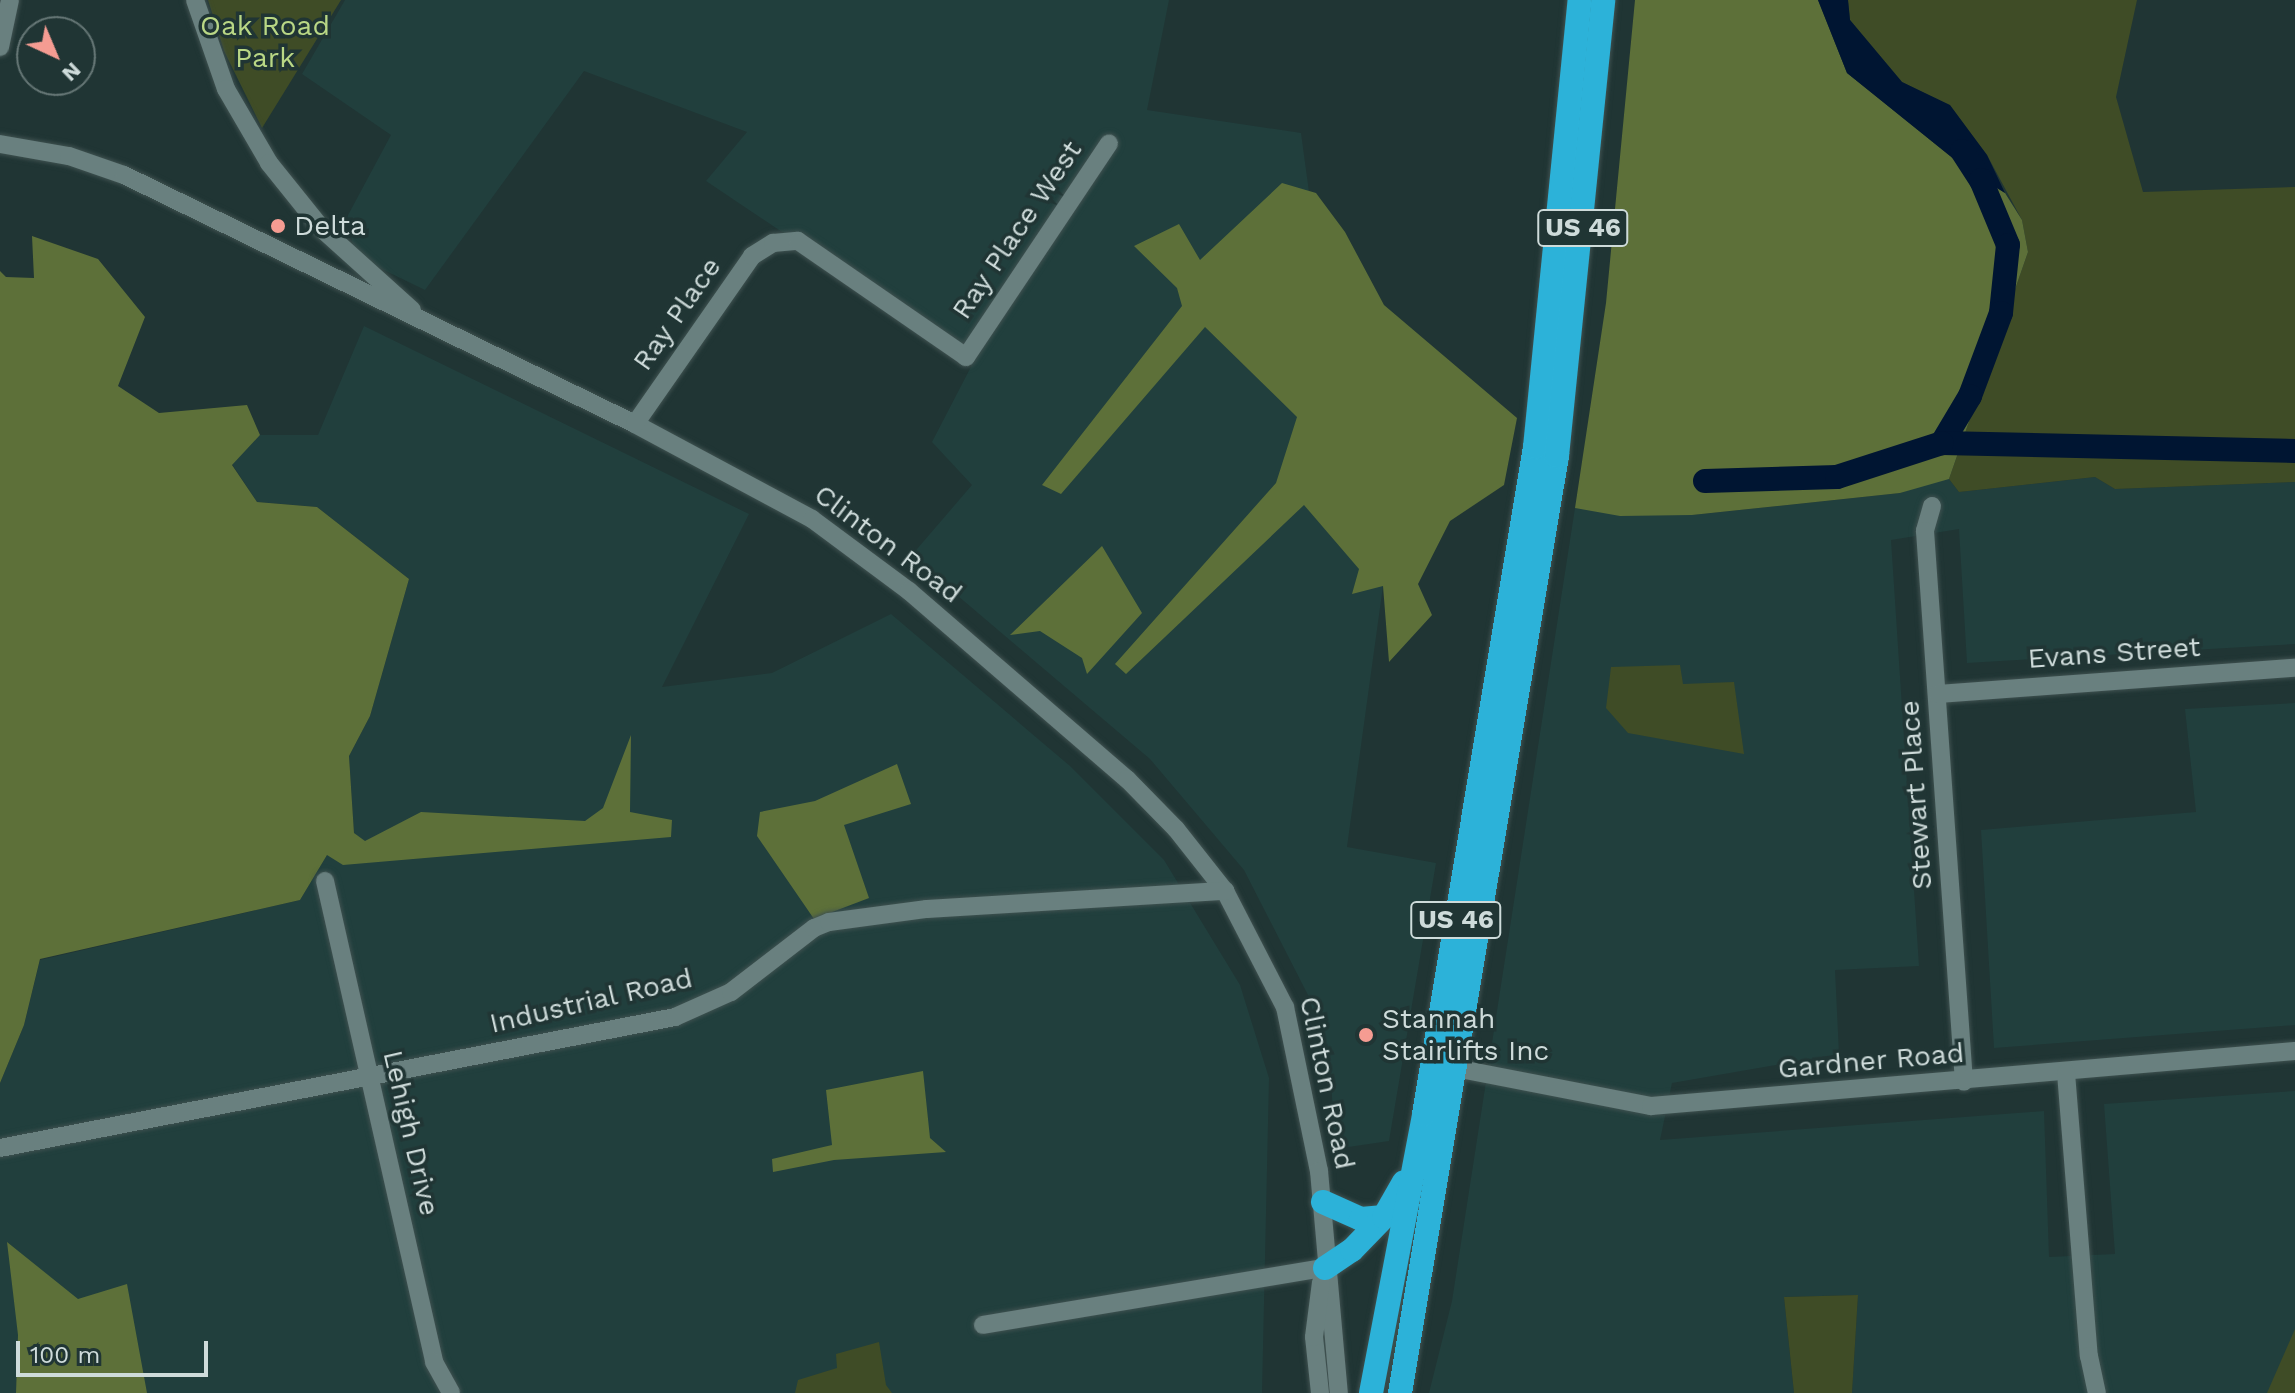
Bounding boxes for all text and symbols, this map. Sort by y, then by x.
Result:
park label: Oak Road Park [200,9,330,75]
north arrow [16,16,96,96]
text: N [57,58,86,87]
street label: Ray Place West [945,134,1089,326]
road number: US 46 [1537,206,1629,250]
place label: Delta [294,209,366,243]
marker: Delta [269,217,287,235]
street label: Ray Place [626,251,728,377]
street label: Clinton Road [808,478,968,610]
street label: Evans Street [2027,630,2201,676]
street label: Stewart Place [1893,699,1939,891]
road number: US 46 [1410,898,1502,942]
street label: Industrial Road [486,961,696,1041]
street label: Clinton Road [1292,993,1362,1173]
place label: Stannah Stairlifts Inc [1382,1002,1549,1068]
marker: Stannah Stairlifts Inc [1357,1026,1375,1044]
street label: Gardner Road [1776,1036,1966,1086]
street label: Lehigh Drive [376,1047,446,1219]
scale bar [20,1325,212,1375]
text: 100 m [30,1341,100,1369]

